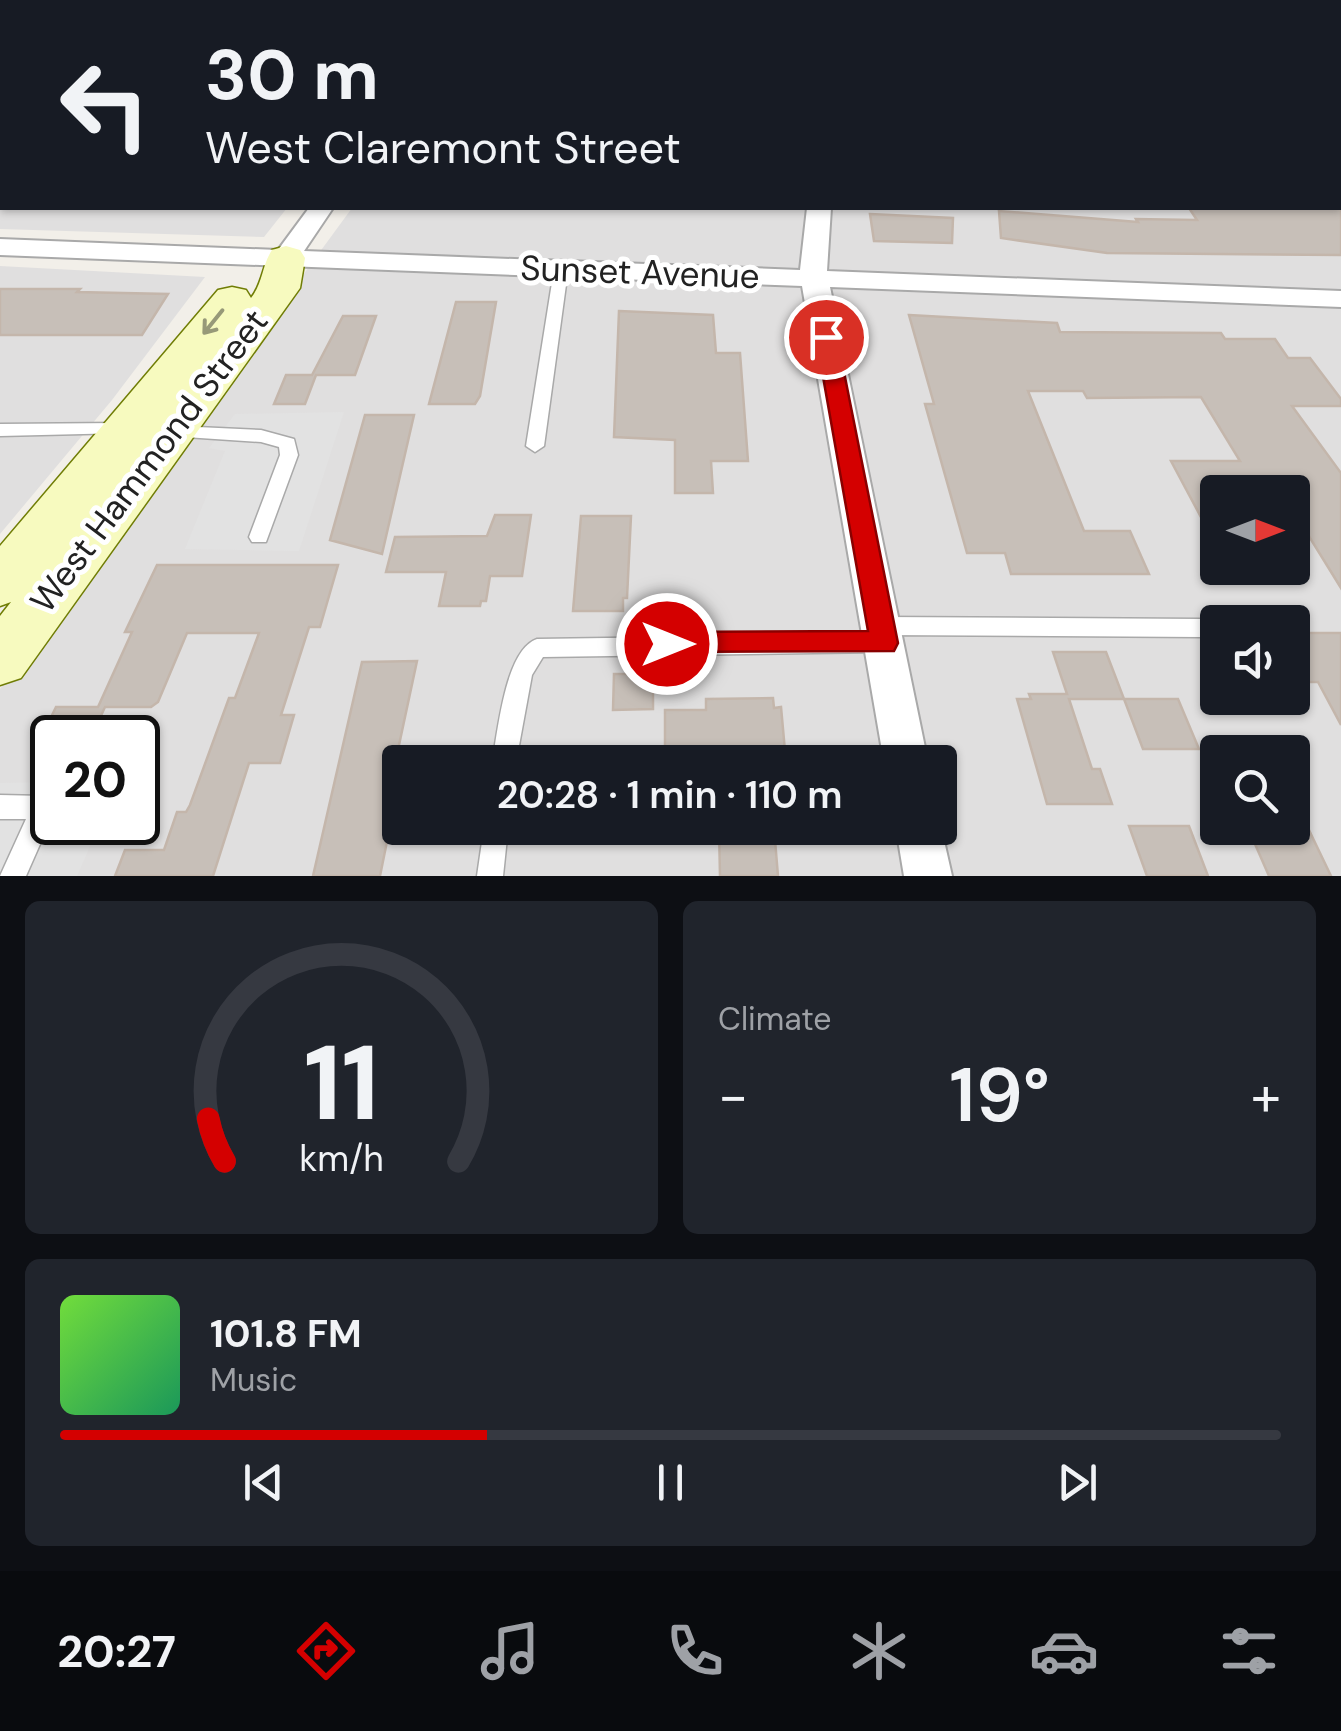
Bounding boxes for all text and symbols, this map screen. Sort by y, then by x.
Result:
text: 30 m [205,30,379,121]
icon: left [40,40,170,170]
text: West Claremont Street [205,118,681,177]
street label: Sunset Avenue [520,245,760,299]
pin [784,295,869,380]
street label: West Hammond Street [20,300,278,622]
one-way arrow [203,308,225,334]
icon: arrive [799,310,854,365]
north arrow [1200,475,1310,585]
map controls [1200,475,1310,845]
position arrow [615,592,719,696]
button: sound [1200,605,1310,715]
speed limit sign: 20 [30,715,160,845]
button: search [1200,735,1310,845]
text: 20:28 · 1 min · 110 m [497,770,842,820]
text: Climate [718,998,832,1040]
text: 11 [304,1016,379,1151]
text: 19° [949,1047,1050,1144]
text: − [718,1060,748,1132]
text: + [1251,1060,1281,1132]
text: km/h [299,1136,384,1182]
text: 101.8 FM [210,1309,362,1359]
text: Music [210,1359,297,1401]
icon: previous [236,1455,291,1510]
icon: pause [643,1455,698,1510]
icon: next [1050,1455,1105,1510]
icon: directions [291,1616,361,1686]
icon: music [475,1616,545,1686]
icon: phone [660,1616,730,1686]
icon: climate [844,1616,914,1686]
icon: car [1029,1616,1099,1686]
icon: filters [1214,1616,1284,1686]
text: 20:27 [57,1622,176,1681]

